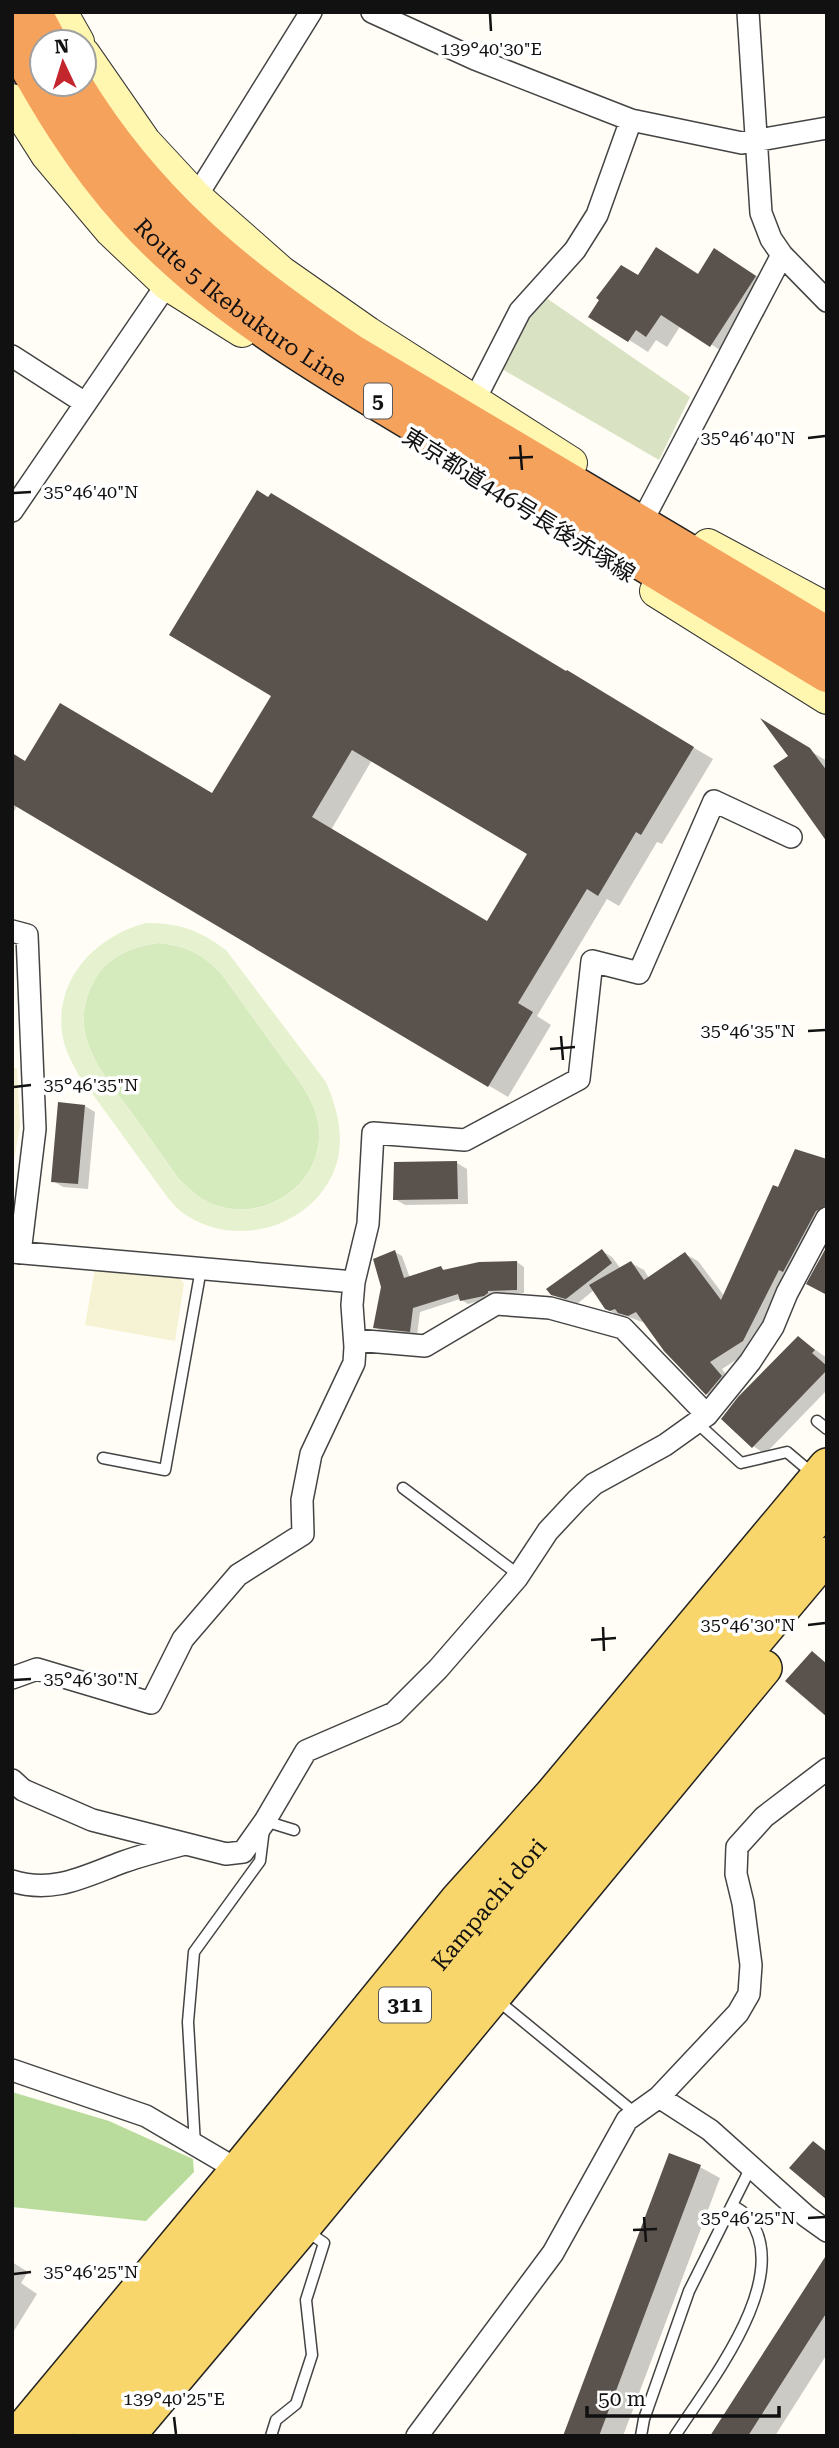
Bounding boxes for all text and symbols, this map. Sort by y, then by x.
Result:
north arrow [28,28,98,98]
text: N [54,35,70,59]
text: 139°40'30"E [440,38,542,59]
street label: Route 5 Ikebukuro Line [128,213,352,392]
road number: 5 [364,384,392,418]
street label: 東京都道446号長後赤塚線 [398,423,640,588]
text: 35°46'40"N [701,427,795,448]
text: 35°46'40"N [44,481,138,502]
text: 35°46'35"N [701,1020,795,1041]
text: 35°46'35"N [44,1074,138,1095]
text: 35°46'30"N [701,1614,795,1635]
text: 35°46'30"N [44,1668,138,1689]
street label: Kampachi dori [426,1834,552,1976]
road number: 311 [379,1988,431,2022]
text: 35°46'25"N [701,2207,795,2228]
text: 35°46'25"N [44,2261,138,2282]
scale bar [587,2374,780,2418]
text: 50 m [598,2387,646,2411]
text: 139°40'25"E [123,2388,225,2409]

